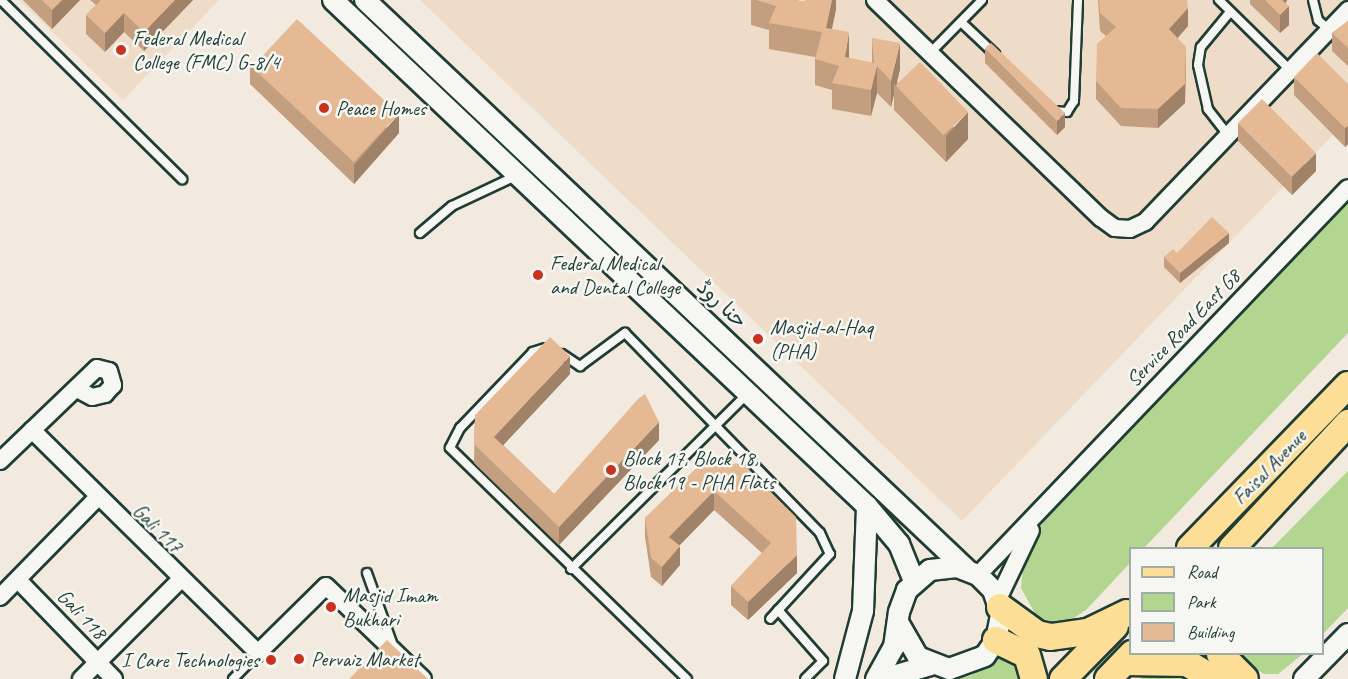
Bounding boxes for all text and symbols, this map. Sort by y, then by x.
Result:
place label: Federal Medical College (FMC) G-8/4 [133,25,280,75]
marker: Federal Medical College (FMC) G-8/4 [114,43,128,57]
place label: Peace Homes [336,95,425,121]
marker: Peace Homes [317,101,331,115]
place label: Federal Medical and Dental College [550,250,680,300]
street label: Service Road East G8 [1120,264,1246,392]
marker: Federal Medical and Dental College [531,268,545,282]
street label: حنا روڈ [692,275,752,333]
place label: Masjid-al-Haq (PHA) [770,314,873,364]
marker: Masjid-al-Haq (PHA) [751,332,765,346]
street label: Faisal Avenue [1227,424,1311,510]
place label: Block 17, Block 18, Block 19 - PHA Flats [623,445,775,495]
marker: Block 17, Block 18, Block 19 - PHA Flats [604,463,618,477]
street label: Gali 117 [128,498,188,558]
legend [1129,547,1324,655]
text: Road [1187,561,1217,583]
place label: Masjid Imam Bukhari [343,582,438,632]
street label: Gali 118 [52,584,112,644]
text: Park [1187,591,1216,613]
marker: Masjid Imam Bukhari [324,600,338,614]
text: Building [1187,621,1234,643]
place label: Pervaiz Market [311,646,419,672]
place label: I Care Technologies [122,647,259,673]
marker: Pervaiz Market [292,652,306,666]
marker: I Care Technologies [264,653,278,667]

